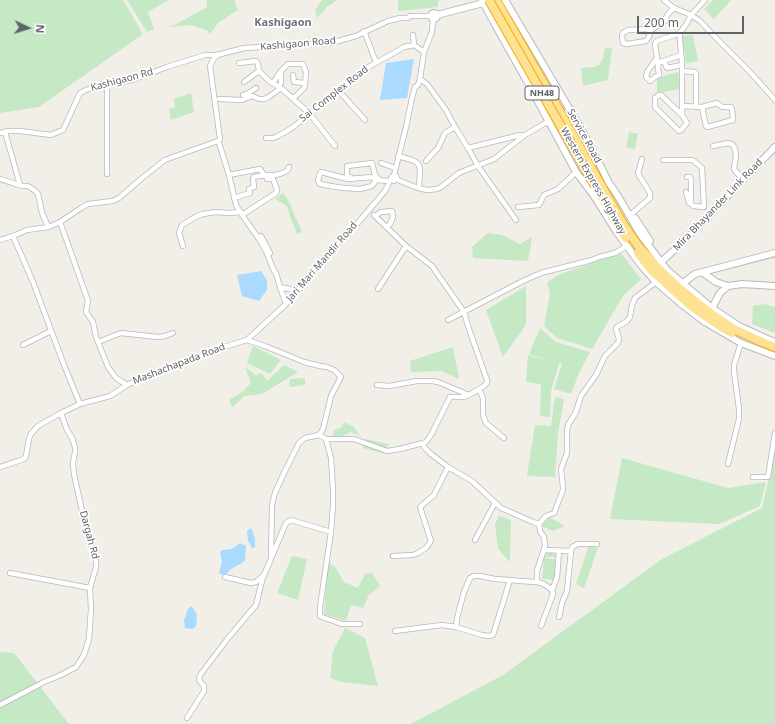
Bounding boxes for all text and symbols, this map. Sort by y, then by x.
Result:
north arrow [8,8,48,48]
scale bar [639,8,746,34]
text: 200 m [644,14,679,31]
district label: Kashigaon [254,16,312,30]
text: N [33,24,48,34]
street label: Kashigaon Road [260,35,336,53]
street label: Sai Complex Road [297,63,371,125]
street label: Kashigaon Rd [89,66,155,94]
road number: NH48 [525,86,559,100]
street label: Service Road [564,107,604,165]
street label: Western Express Highway [557,125,629,237]
street label: Mira Bhayander Link Road [671,156,765,254]
street label: Jari Mari Mandir Road [284,220,360,304]
street label: Mashachapada Road [131,341,227,387]
street label: Dargah Rd [77,509,101,561]

